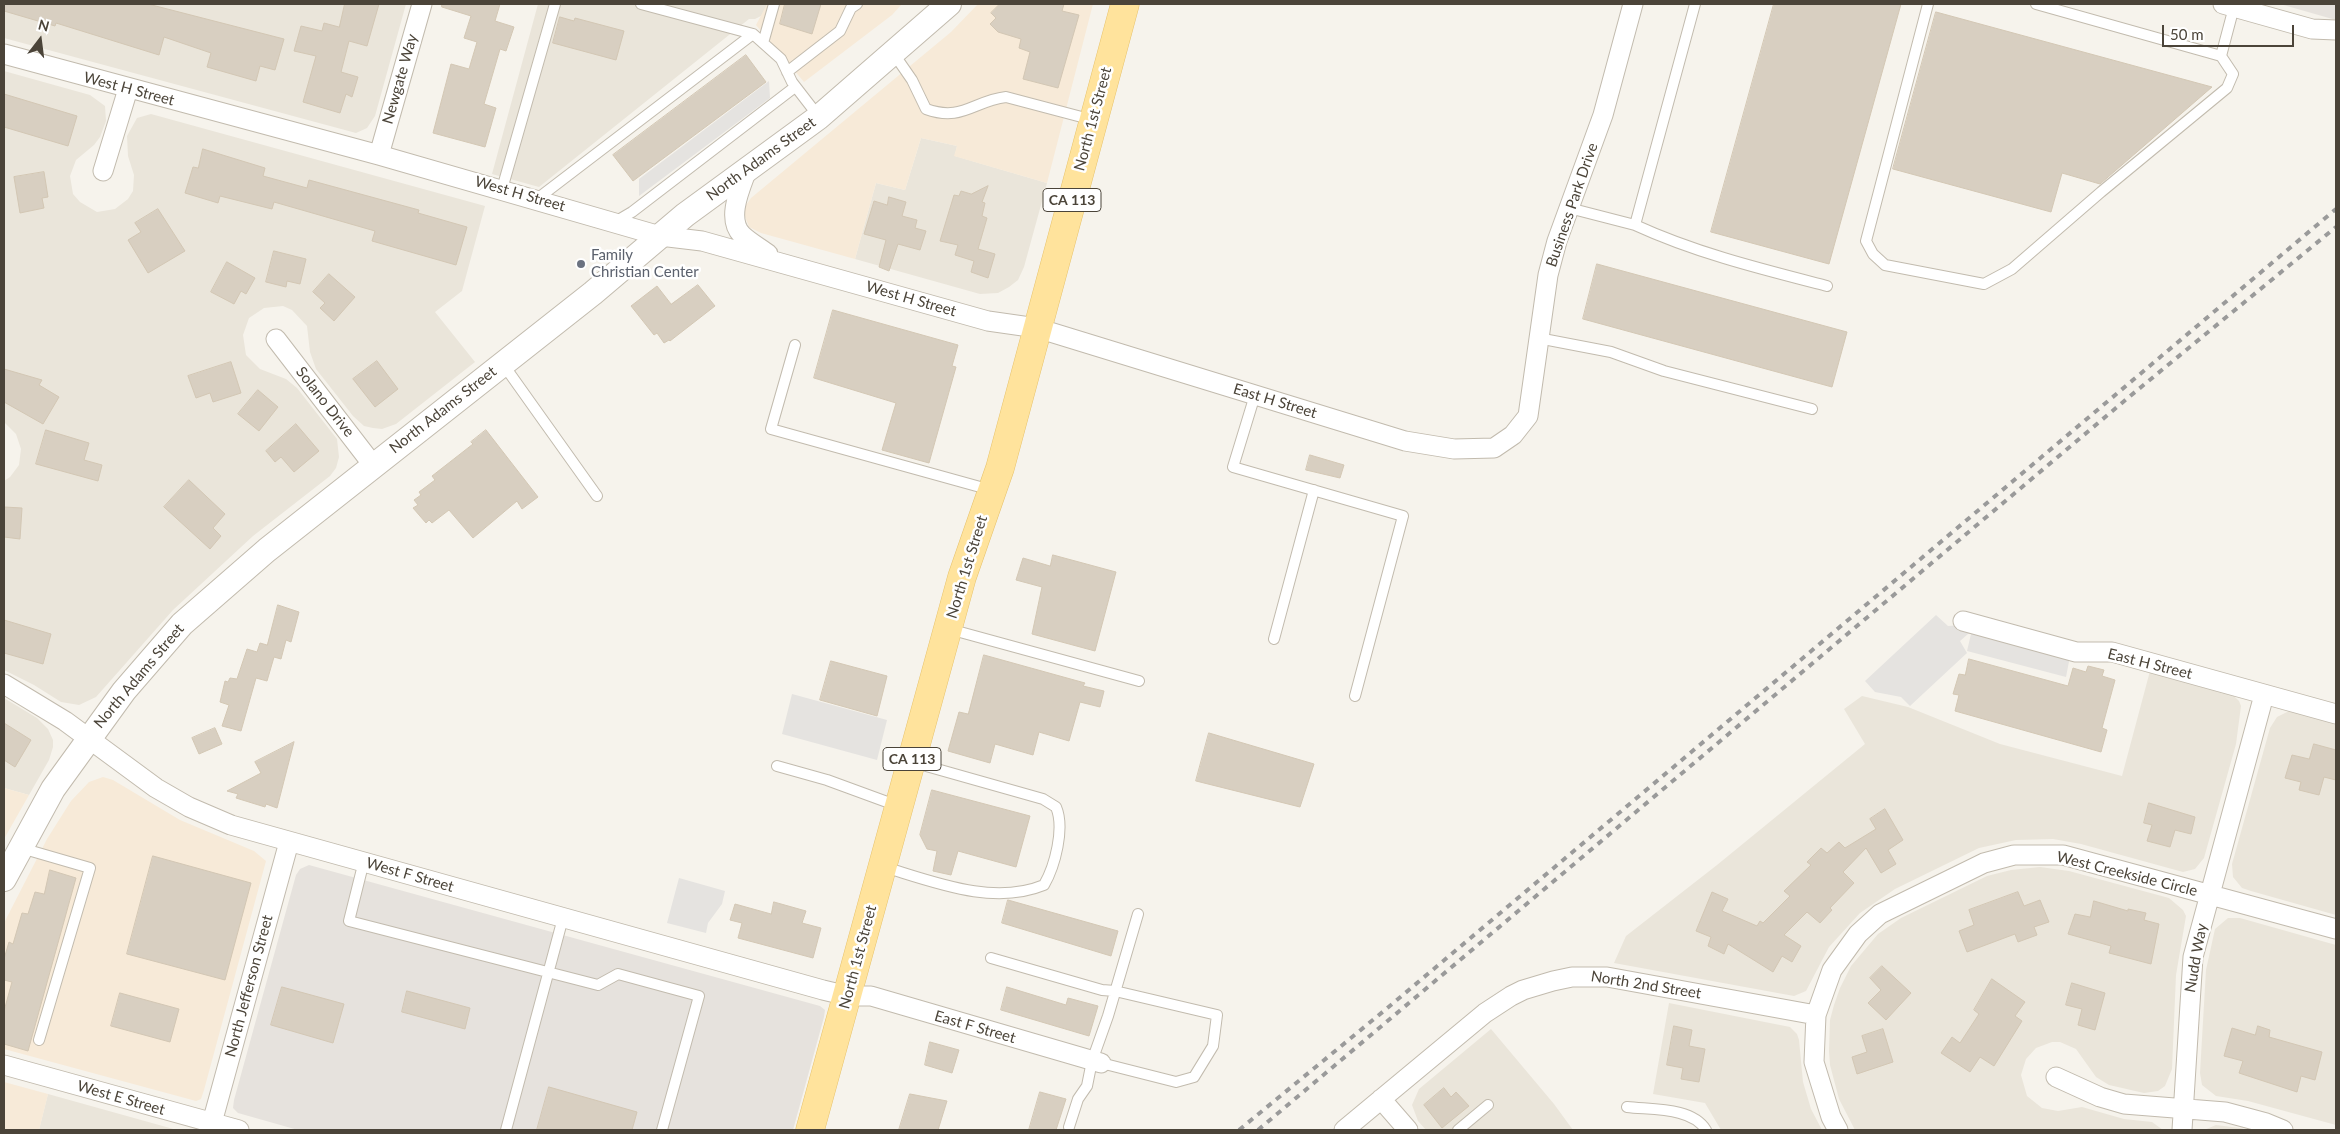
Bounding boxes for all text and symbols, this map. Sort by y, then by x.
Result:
north arrow [15,15,65,65]
text: N [37,15,51,35]
scale bar [2165,15,2298,47]
text: 50 m [2170,25,2204,43]
street label: Newgate Way [379,32,421,126]
street label: North 1st Street [1071,65,1115,173]
street label: West H Street [82,68,176,110]
street label: North Adams Street [703,113,819,205]
street label: Business Park Drive [1542,141,1602,269]
street label: West H Street [473,173,567,215]
road number: CA 113 [1043,188,1101,212]
place label: Family Christian Center [591,246,699,281]
marker: Family Christian Center [575,258,587,270]
street label: West H Street [864,278,958,320]
street label: Solano Drive [292,363,358,441]
street label: North Adams Street [386,363,500,457]
street label: East H Street [1231,380,1319,422]
street label: North 1st Street [943,513,991,621]
street label: North Adams Street [90,620,188,732]
street label: East H Street [2106,645,2194,683]
road number: CA 113 [883,748,941,771]
street label: West Creekside Circle [2055,848,2199,900]
street label: West F Street [364,854,456,896]
street label: North 1st Street [836,903,880,1011]
street label: North Jefferson Street [221,913,277,1059]
street label: Nudd Way [2181,922,2211,994]
street label: North 2nd Street [1589,967,1703,1003]
street label: East F Street [932,1007,1018,1047]
street label: West E Street [75,1077,167,1119]

